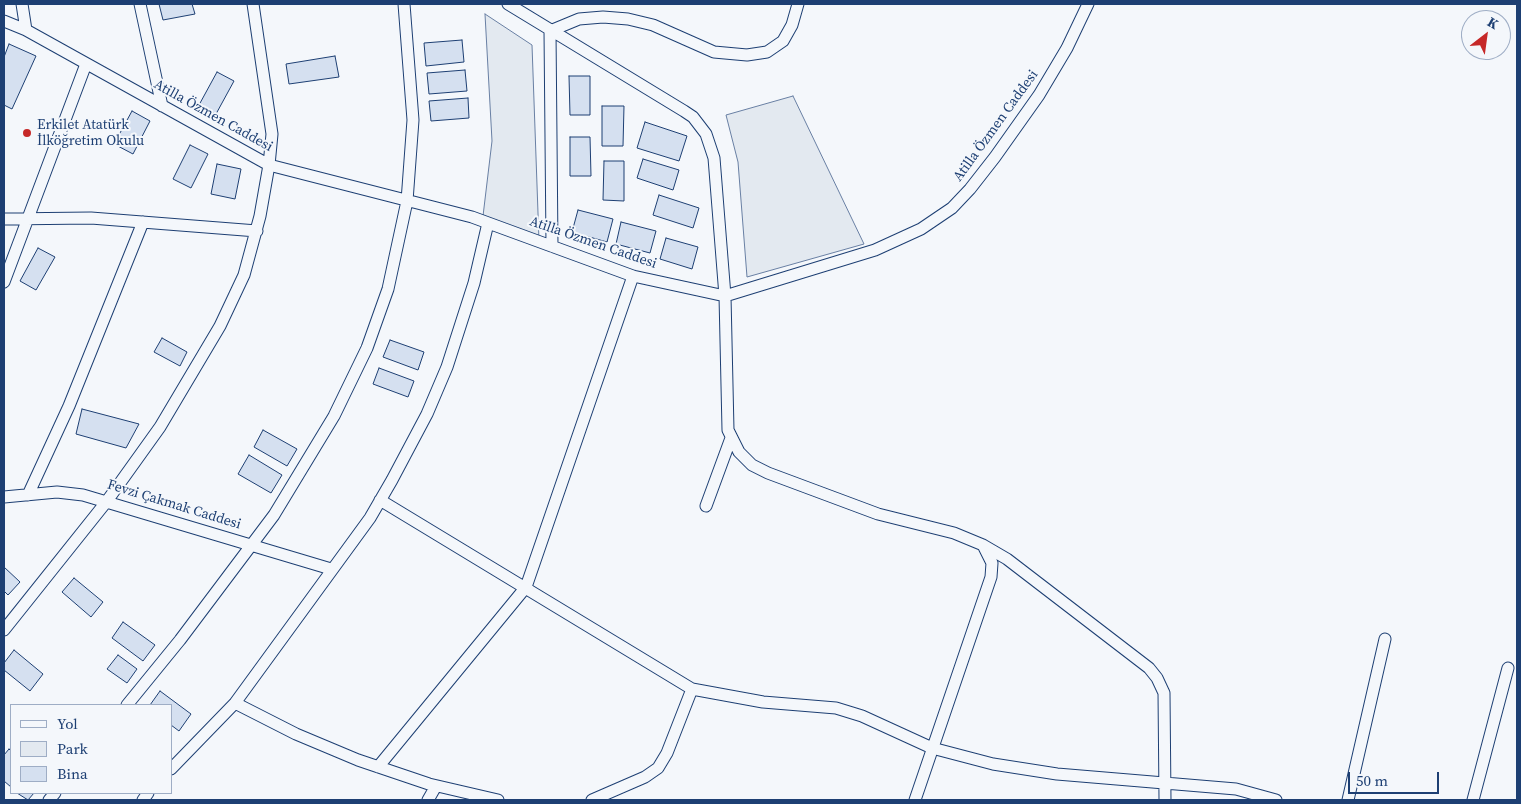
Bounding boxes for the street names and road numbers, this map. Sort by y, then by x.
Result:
street label: Atilla Özmen Caddesi [950,67,1042,185]
street label: Atilla Özmen Caddesi [151,76,275,156]
street label: Atilla Özmen Caddesi [527,213,659,273]
street label: Fevzi Çakmak Caddesi [105,477,243,533]

